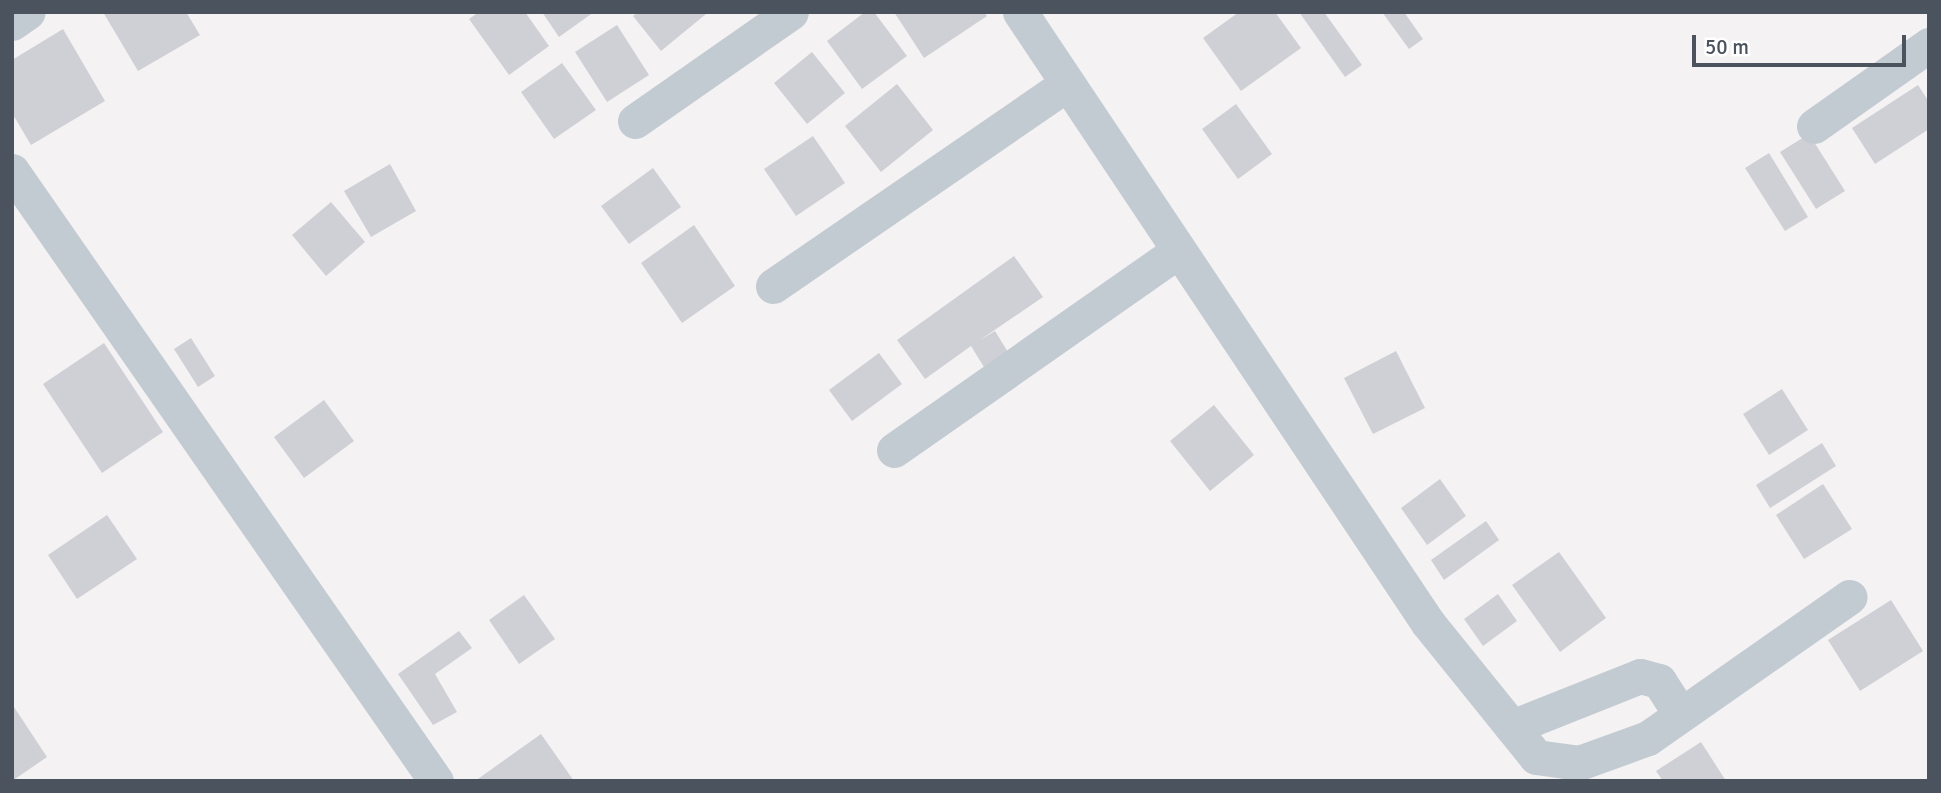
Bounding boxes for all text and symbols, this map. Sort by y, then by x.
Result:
scale bar [1696,21,1910,65]
text: 50 m [1705,34,1749,60]

